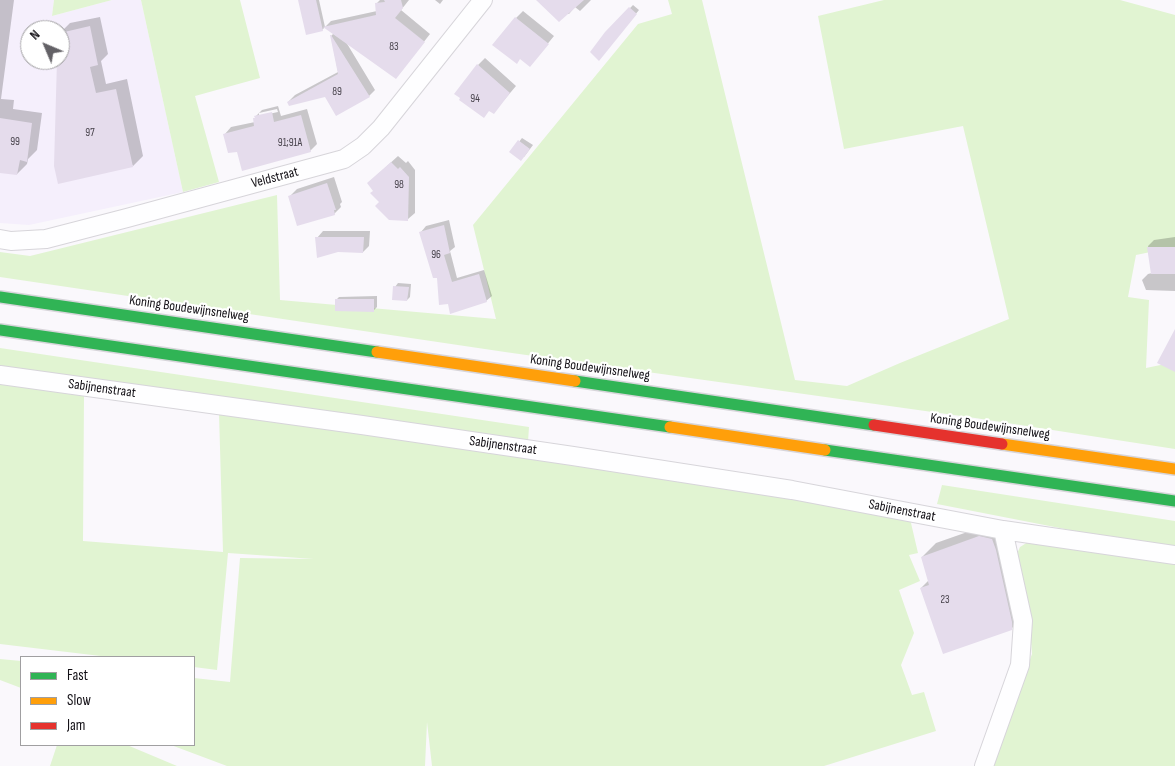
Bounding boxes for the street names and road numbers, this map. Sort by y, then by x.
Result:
street label: Veldstraat [250,164,300,192]
street label: Koning Boudewijnsnelweg [128,292,250,326]
street label: Koning Boudewijnsnelweg [529,351,651,385]
street label: Sabijnenstraat [67,376,137,402]
street label: Koning Boudewijnsnelweg [929,410,1051,444]
street label: Sabijnenstraat [468,433,538,459]
street label: Sabijnenstraat [867,496,937,526]

